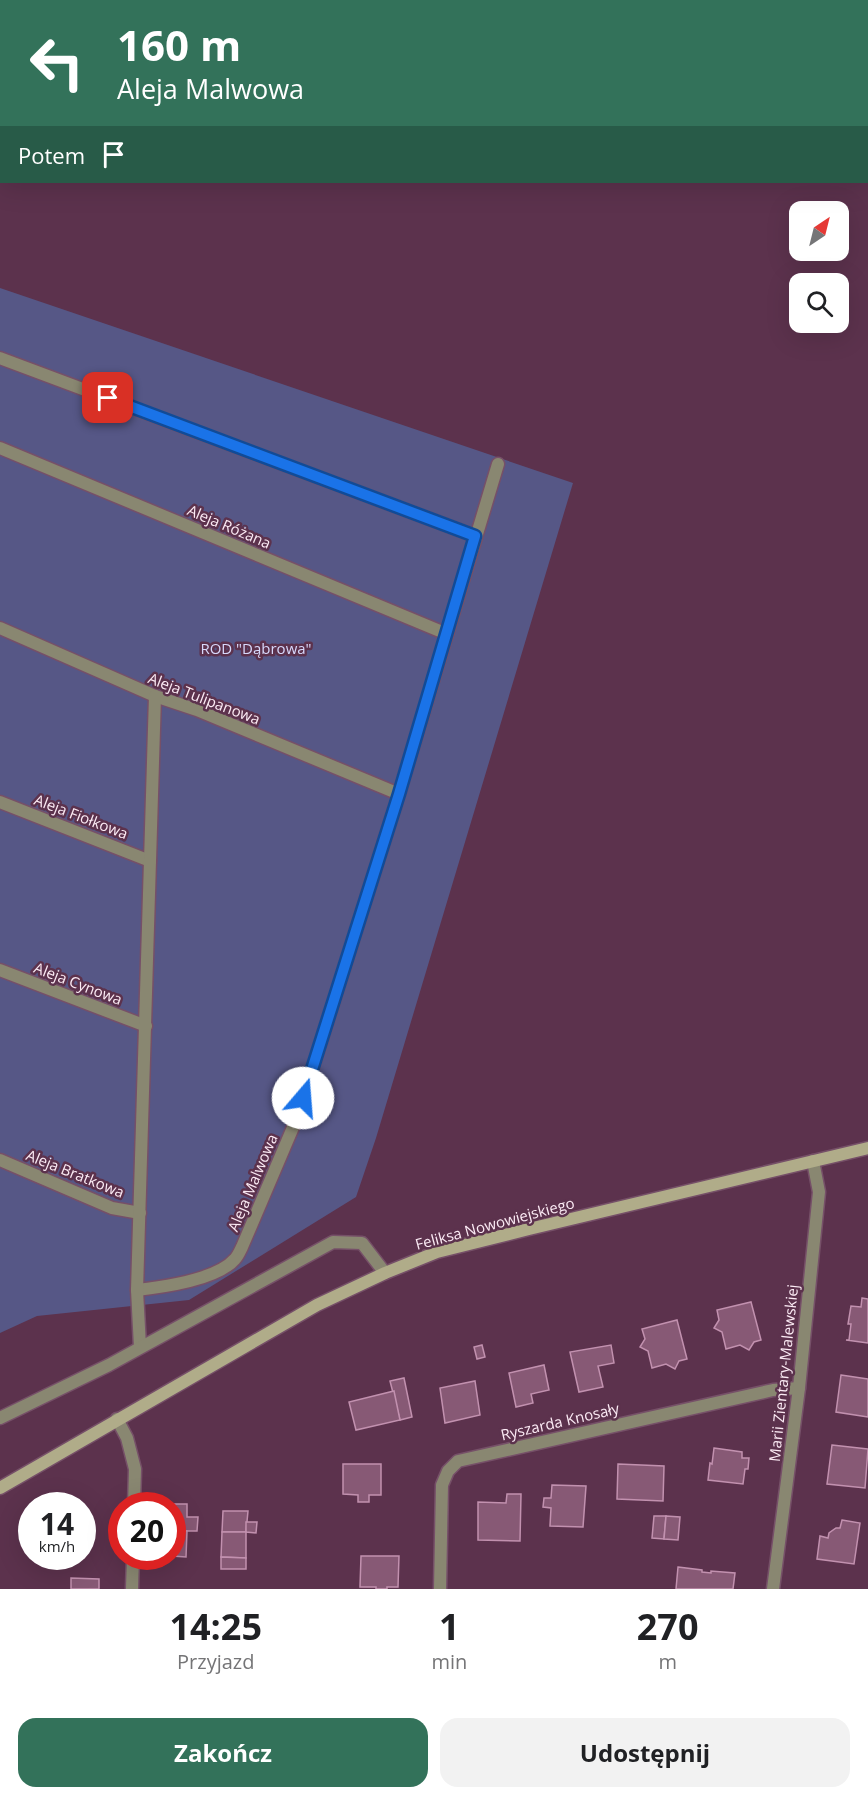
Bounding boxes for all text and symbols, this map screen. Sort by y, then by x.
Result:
text: 160 m [117,16,241,73]
icon: left [18,24,96,102]
text: Aleja Malwowa [117,70,304,107]
icon: arrive [97,138,130,171]
text: Potem [18,140,85,170]
north arrow [789,201,849,261]
map controls [789,201,849,333]
button: search [789,273,849,333]
pin [82,372,133,423]
icon: arrive [91,381,124,414]
street label: Aleja Różana [185,500,274,553]
park label: ROD "Dąbrowa" [200,638,312,658]
street label: Aleja Tulipanowa [145,668,263,729]
street label: Aleja Fiołkowa [32,789,131,843]
street label: Aleja Cynowa [31,957,125,1009]
position arrow [271,1066,335,1130]
street label: Aleja Malwowa [223,1131,282,1234]
street label: Aleja Bratkowa [23,1144,127,1202]
street label: Feliksa Nowowiejskiego [413,1192,577,1254]
street label: Marii Zientary-Malewskiej [764,1283,802,1463]
street label: Ryszarda Knosały [499,1398,621,1444]
speed limit sign: 20 [108,1492,186,1570]
text: 14 [40,1503,74,1544]
text: km/h [39,1536,75,1556]
text: 14:25 [169,1602,262,1651]
text: 1 [439,1602,460,1651]
text: 270 [637,1602,699,1651]
text: Przyjazd [177,1648,254,1675]
text: min [431,1648,467,1675]
text: m [658,1648,677,1675]
button: Zakończ [18,1718,428,1787]
button: Udostępnij [440,1718,850,1787]

